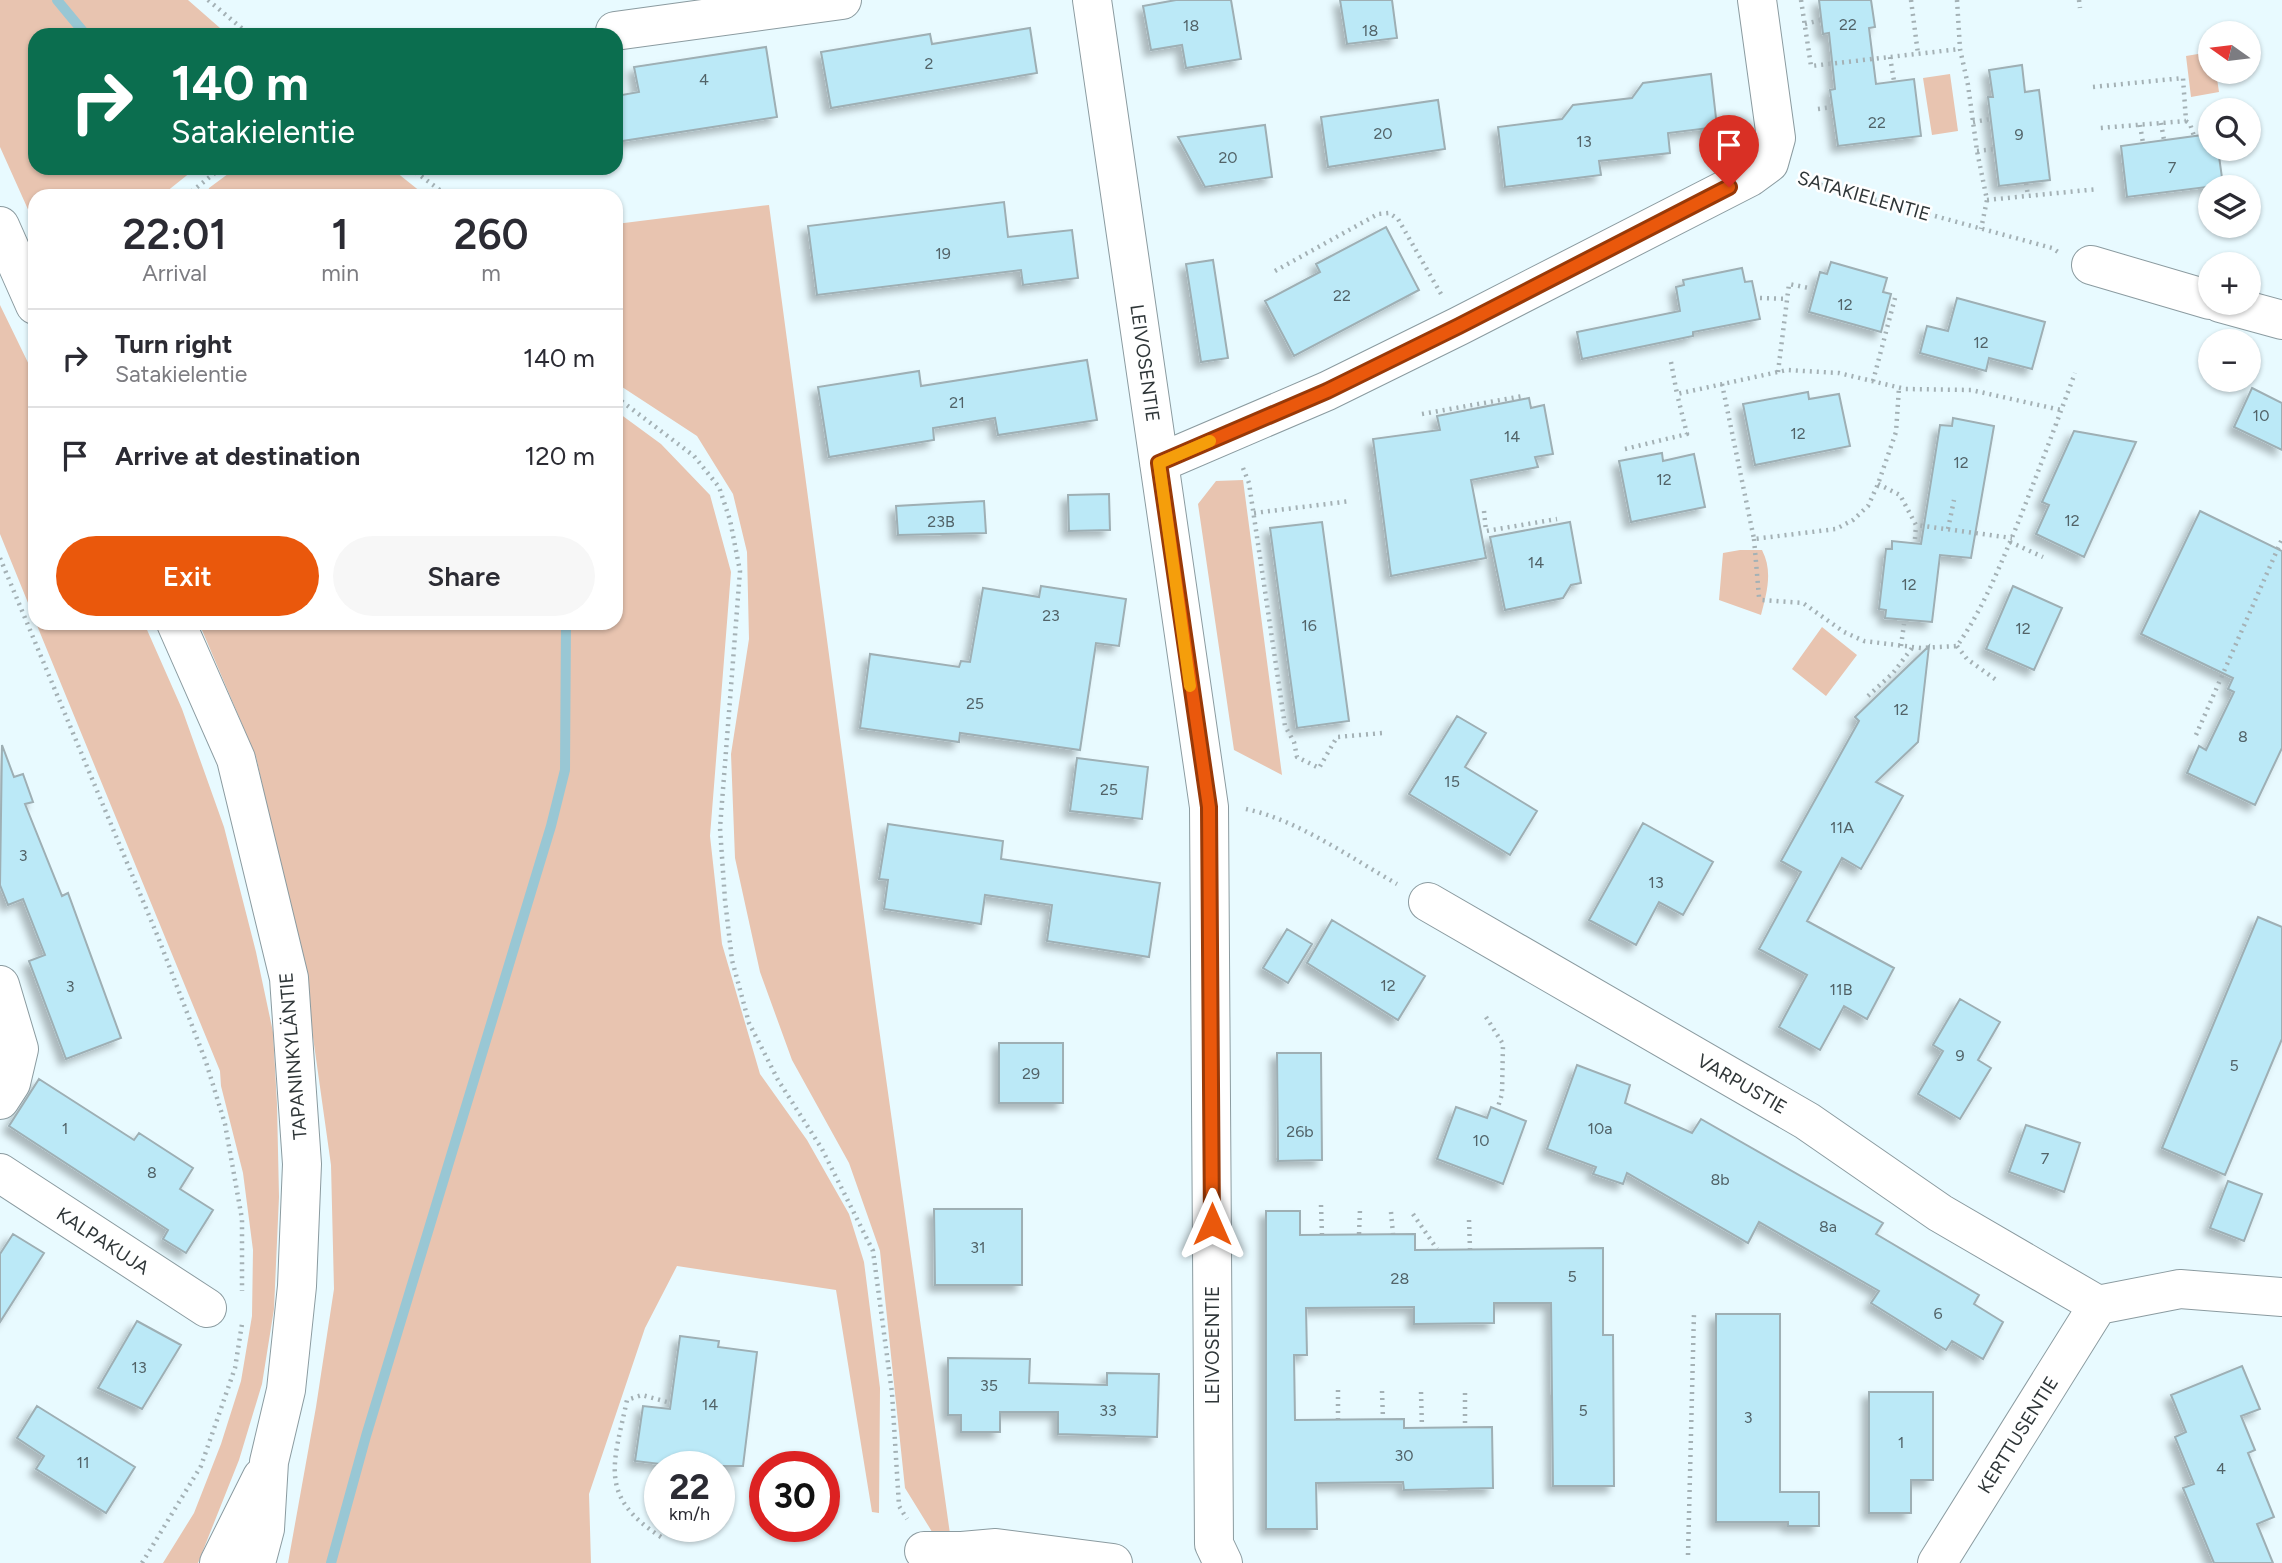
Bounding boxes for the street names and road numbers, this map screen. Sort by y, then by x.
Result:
street label: SATAKIELENTIE [1795,166,1933,226]
street label: LEIVOSENTIE [1125,303,1165,423]
street label: TAPANINKYLÄNTIE [274,971,312,1141]
street label: VARPUSTIE [1693,1049,1791,1119]
street label: KALPAKUJA [52,1203,154,1280]
street label: LEIVOSENTIE [1201,1286,1224,1404]
street label: KERTTUSENTIE [1973,1372,2063,1498]

